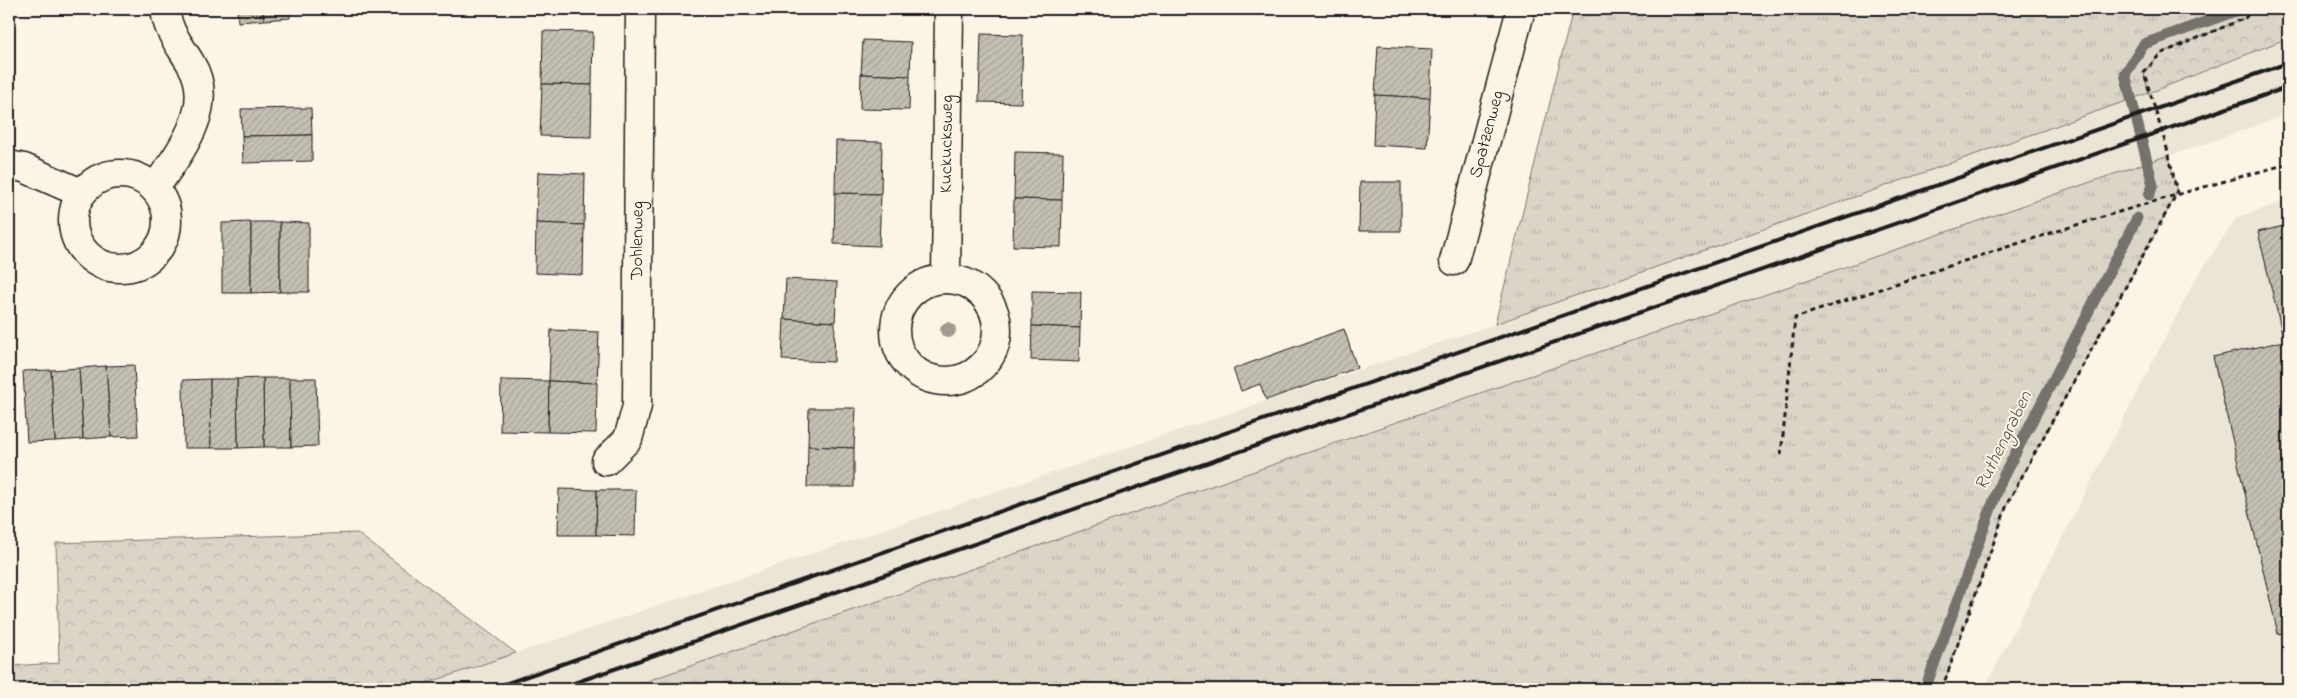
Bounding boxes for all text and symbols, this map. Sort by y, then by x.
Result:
street label: Spatzenweg [1464,88,1513,181]
street label: Kuckucksweg [934,95,962,193]
street label: Dohlenweg [625,201,653,281]
water label: Ruthengraben [1968,386,2041,496]

